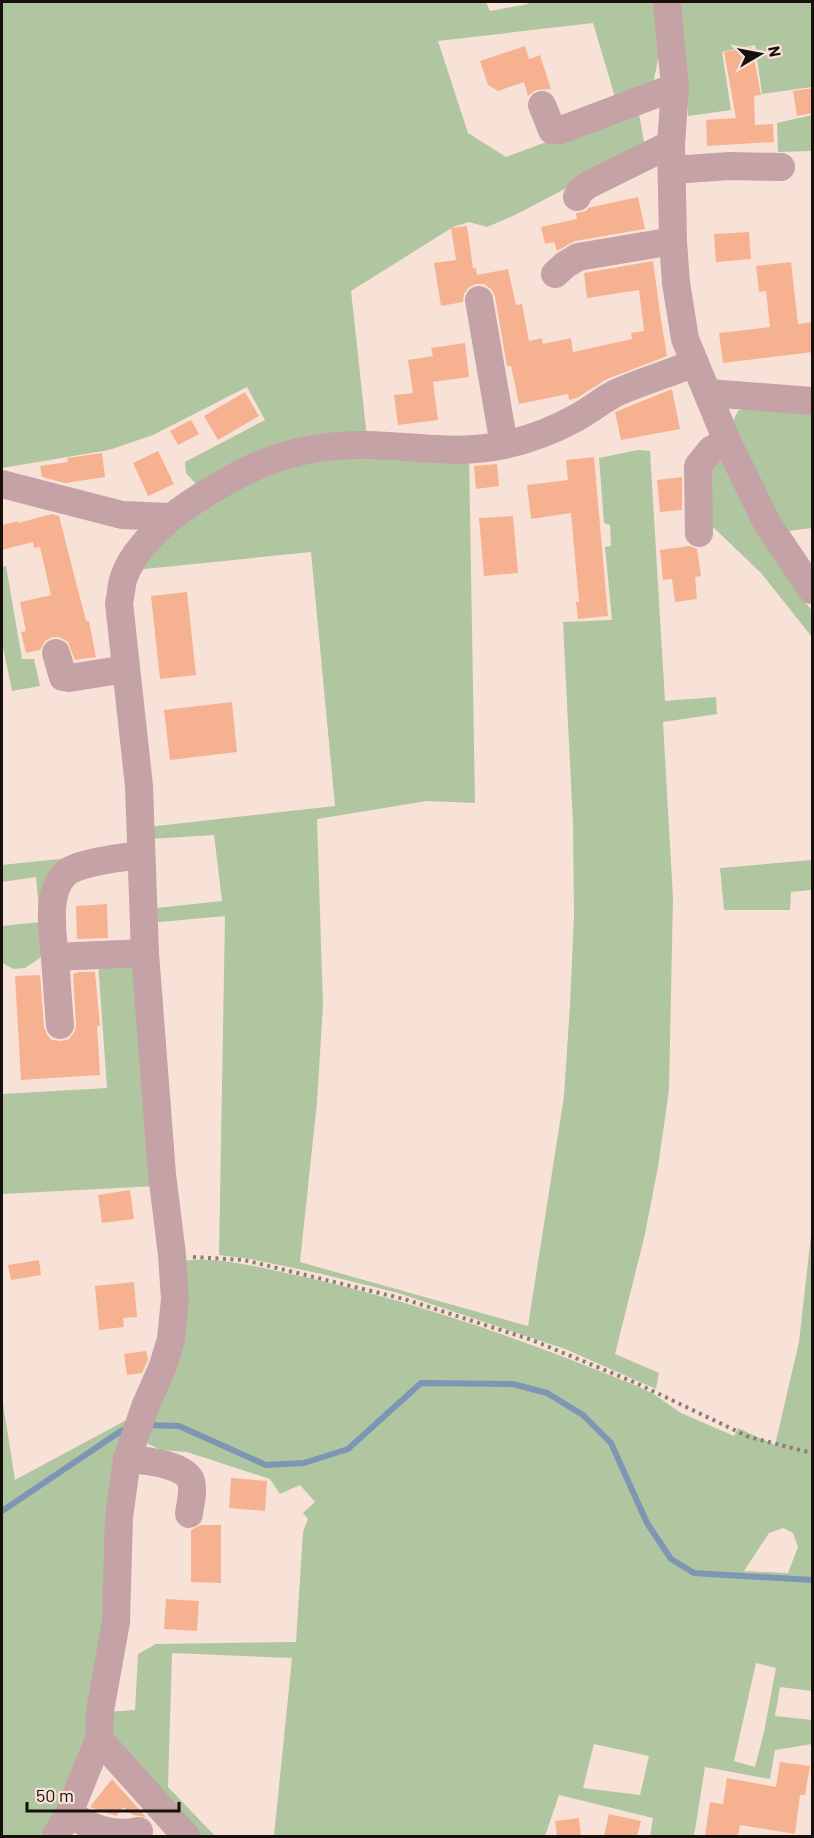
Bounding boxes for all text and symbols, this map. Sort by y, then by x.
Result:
north arrow [730,24,790,84]
text: N [765,44,786,58]
scale bar [27,1775,178,1813]
text: 50 m [36,1784,74,1806]

